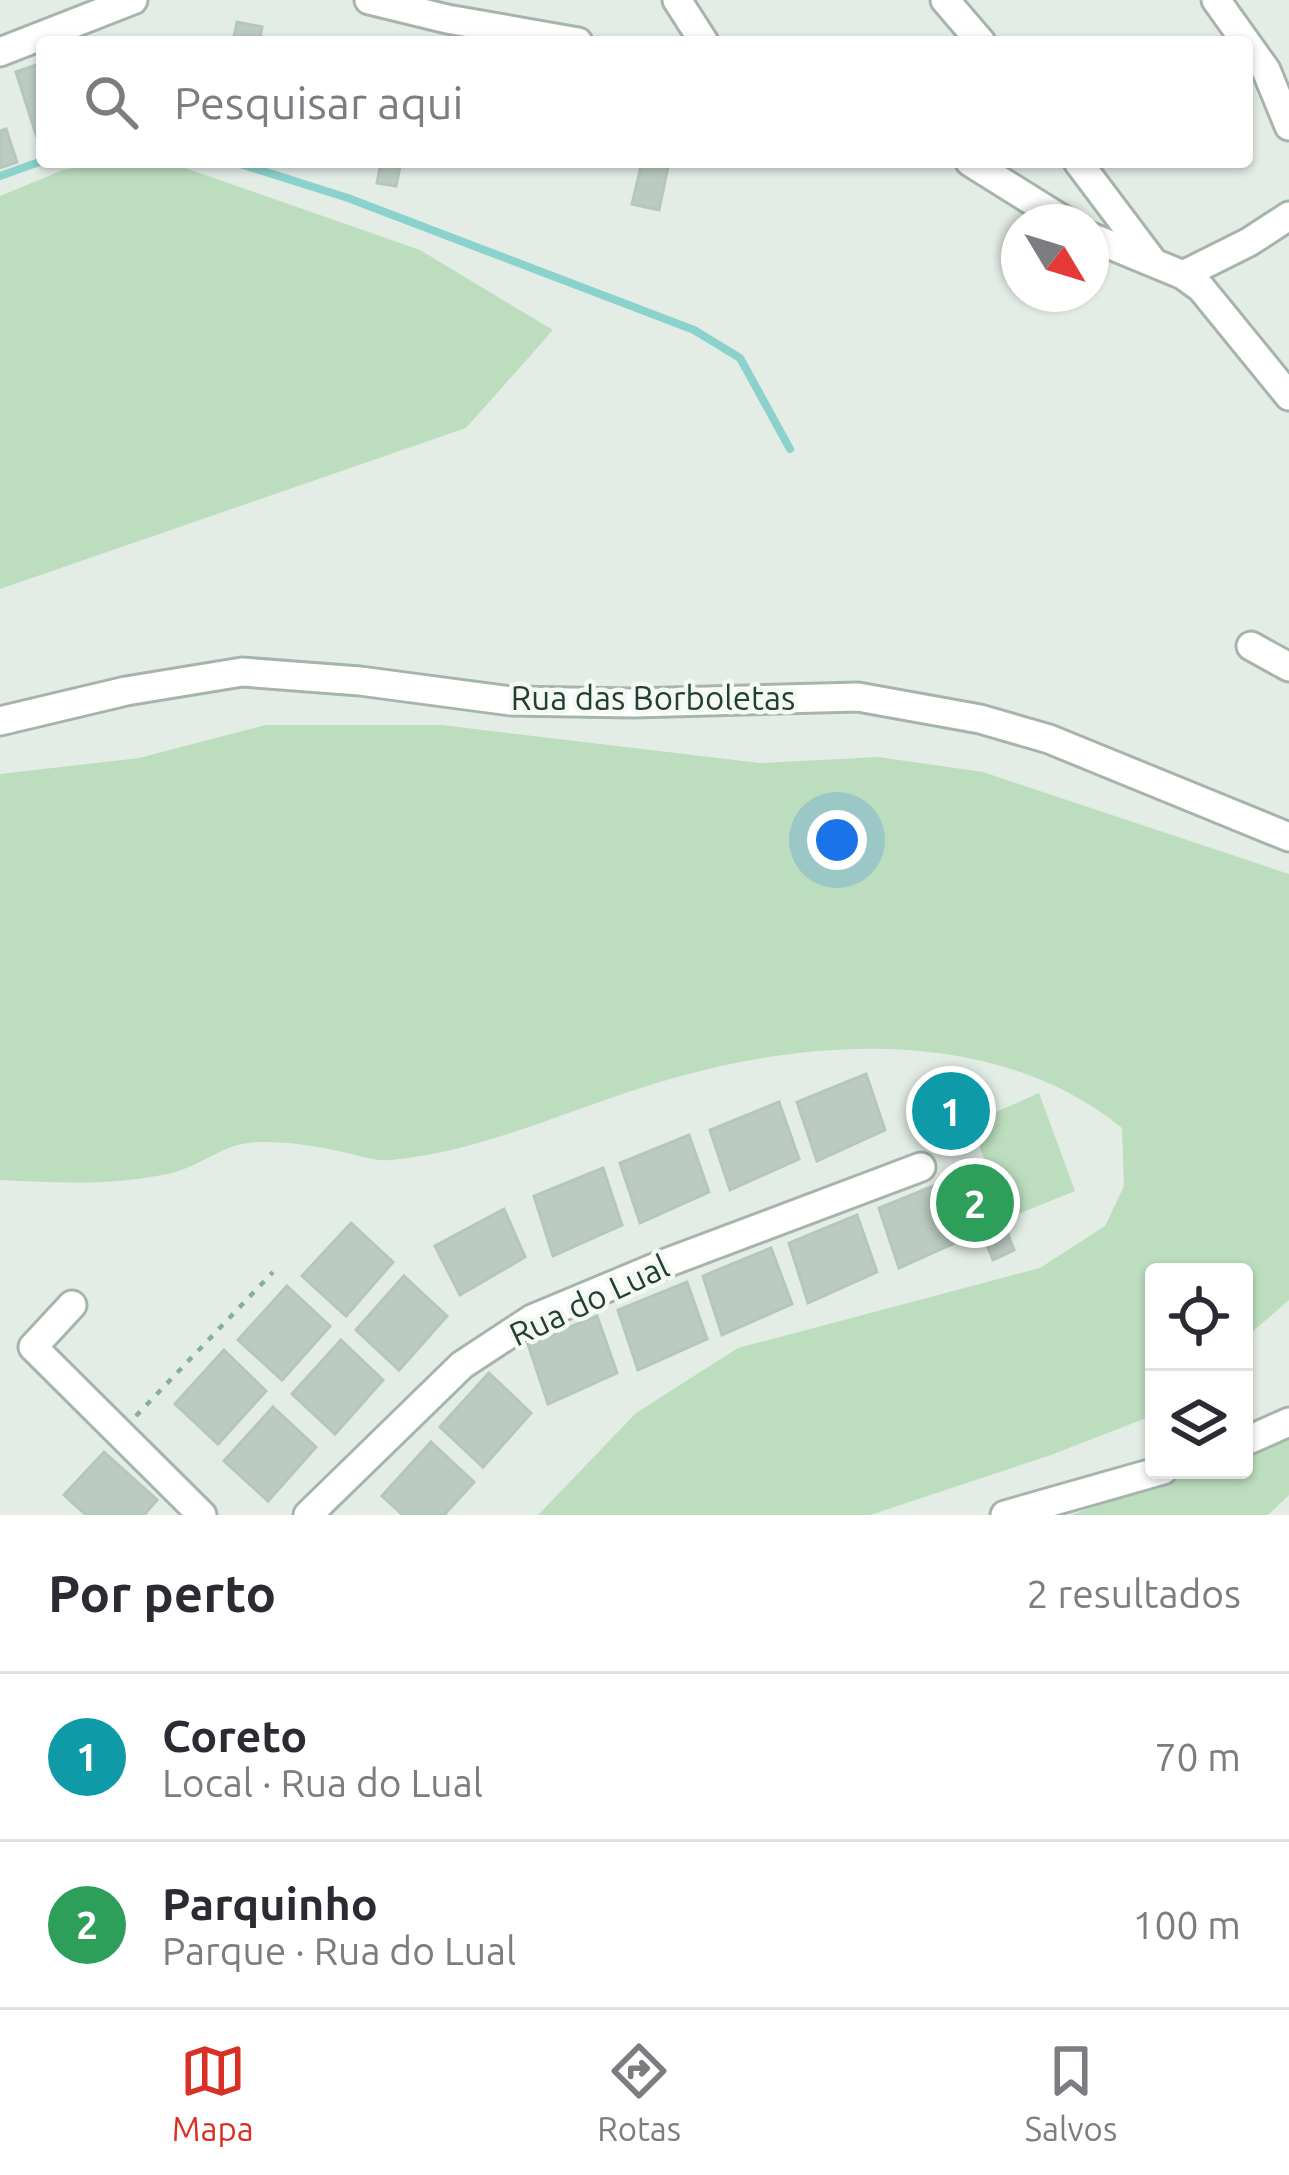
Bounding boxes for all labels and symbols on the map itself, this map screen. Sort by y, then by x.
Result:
north arrow [1001,204,1109,312]
street label: Rua das Borboletas [511,679,795,716]
your location [807,810,867,870]
pin: 1 [912,1066,990,1156]
pin: 2 [936,1158,1014,1248]
street label: Rua do Lual [503,1247,674,1353]

